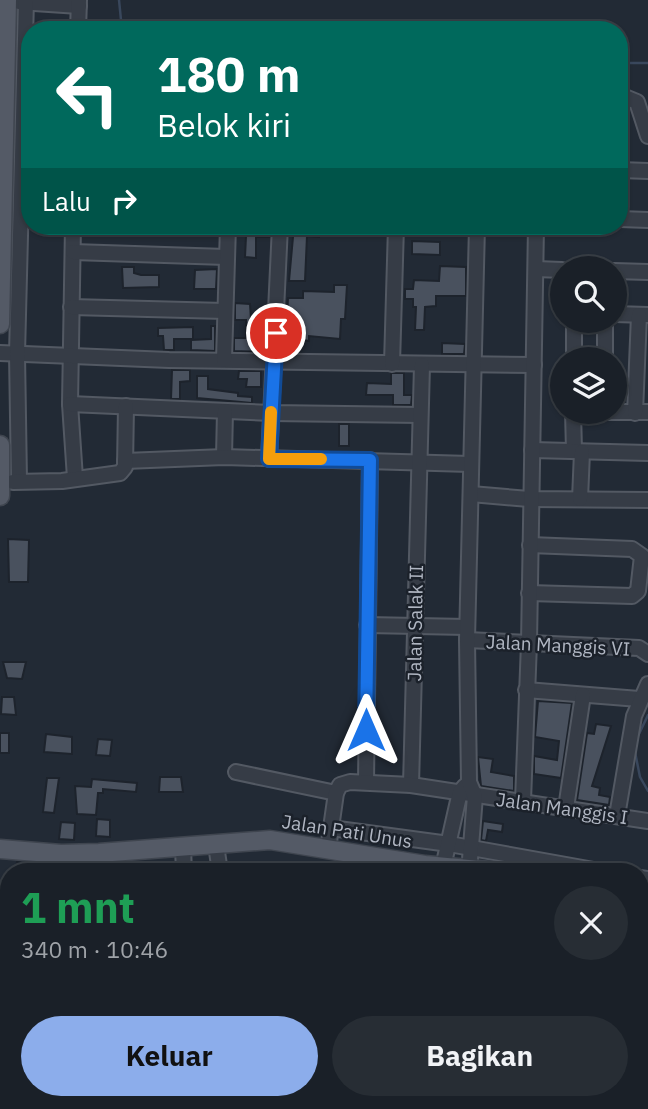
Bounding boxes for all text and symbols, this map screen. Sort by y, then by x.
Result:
text: 180 m [157,42,301,105]
icon: left [42,49,133,140]
text: Belok kiri [157,104,291,146]
icon: right [105,182,143,220]
text: Lalu [42,184,91,218]
map controls [550,256,627,424]
button: search [550,256,627,333]
pin [246,303,306,363]
icon: arrive [257,314,295,352]
button: layers [550,347,627,424]
street label: Jalan Salak II [402,564,428,682]
street label: Jalan Manggis VI [485,629,631,661]
position arrow [329,693,403,767]
street label: Jalan Manggis I [494,787,630,829]
street label: Jalan Pati Unus [280,809,414,853]
text: 1 mnt [21,880,135,935]
button: close [554,886,628,960]
text: 340 m · 10:46 [21,934,168,964]
button: Keluar [21,1016,318,1096]
button: Bagikan [332,1016,628,1096]

